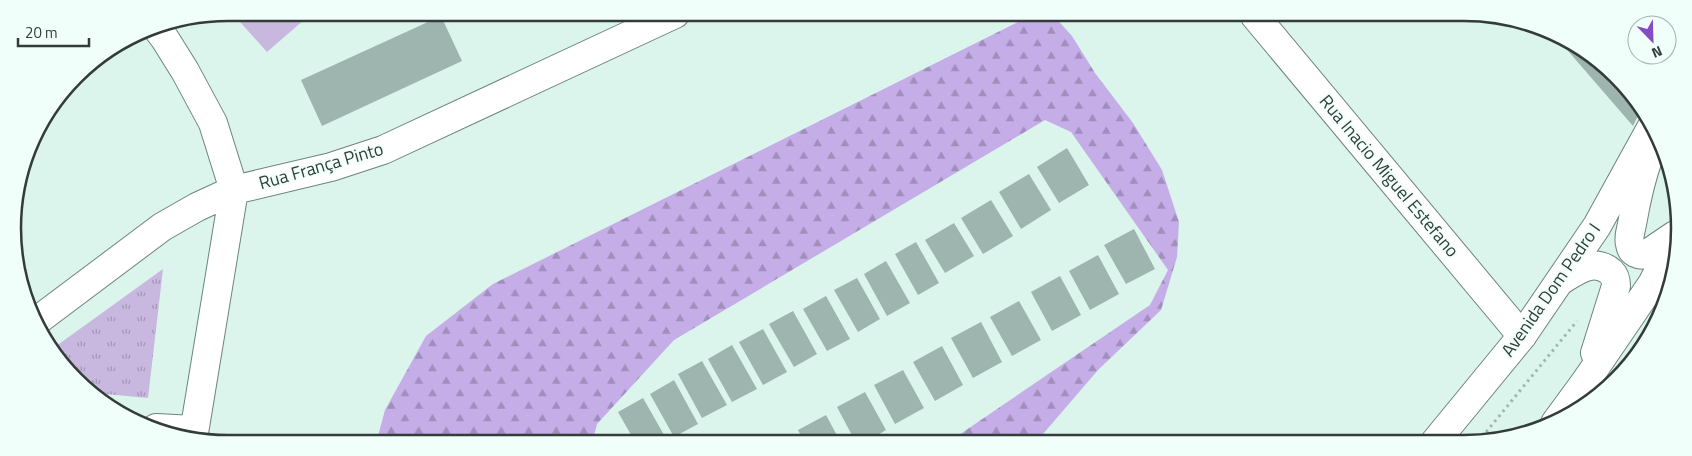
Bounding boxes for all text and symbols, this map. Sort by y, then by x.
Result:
scale bar [18,15,89,47]
north arrow [1627,15,1677,65]
text: 20 m [25,21,58,44]
text: N [1649,41,1666,64]
street label: Rua Inacio Miguel Estefano [1313,89,1466,263]
street label: Rua França Pinto [255,135,386,196]
street label: Avenida Dom Pedro I [1494,218,1607,362]

